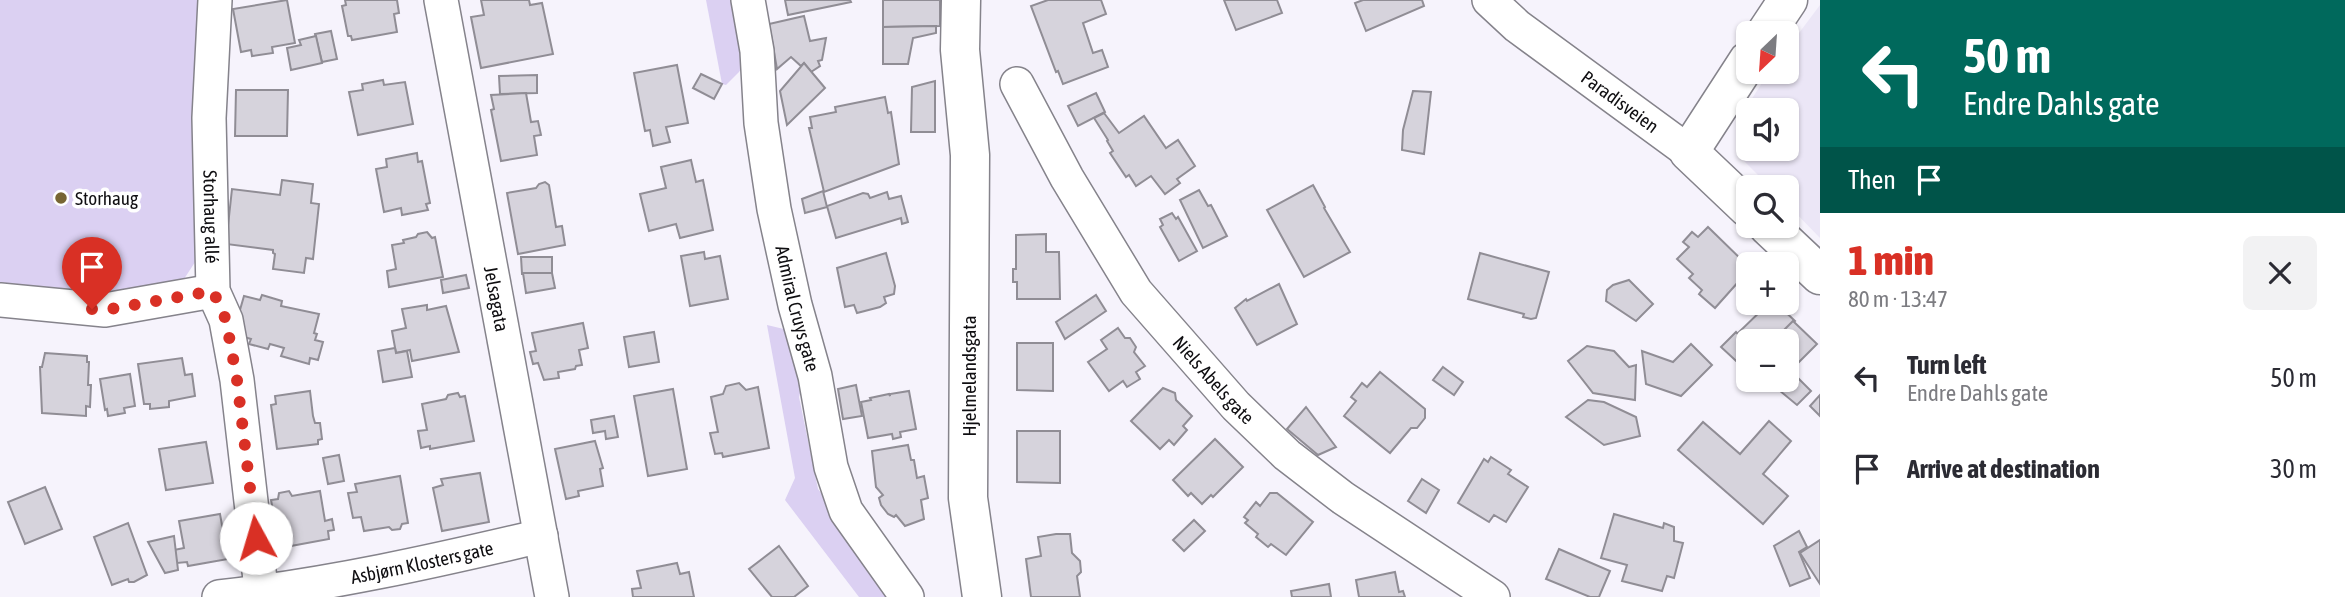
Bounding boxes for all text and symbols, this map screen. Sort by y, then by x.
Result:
north arrow [1736,21,1799,84]
map controls [1736,21,1799,392]
text: 50 m [1963,27,2051,83]
icon: left [1848,28,1939,119]
street label: Paradisveien [1577,66,1663,137]
text: Endre Dahls gate [1963,85,2160,122]
button: sound [1736,98,1799,161]
icon: arrive [1910,161,1948,199]
text: Then [1848,165,1896,195]
street label: Storhaug allé [199,170,223,264]
button: search [1736,175,1799,238]
place label: Storhaug [75,187,139,209]
marker: Storhaug [53,190,69,206]
text: 1 min [1848,236,1934,284]
button: close [2243,236,2317,310]
pin [62,237,122,309]
street label: Admiral Cruys gate [771,243,824,374]
icon: arrive [73,248,111,286]
button: + [1736,252,1799,315]
street label: Jelsagata [480,264,513,333]
text: 80 m · 13:47 [1848,286,1948,312]
street label: Hjelmelandsgata [958,315,980,437]
button: − [1736,329,1799,392]
street label: Niels Abels gate [1169,331,1259,428]
text: Turn left [1907,350,1987,380]
icon: left [1848,359,1886,397]
text: 50 m [2270,363,2317,393]
text: Endre Dahls gate [1907,380,2048,406]
icon: arrive [1848,450,1886,488]
text: Arrive at destination [1907,454,2100,484]
text: 30 m [2270,454,2317,484]
position arrow [219,501,293,575]
street label: Asbjørn Klosters gate [349,536,495,588]

